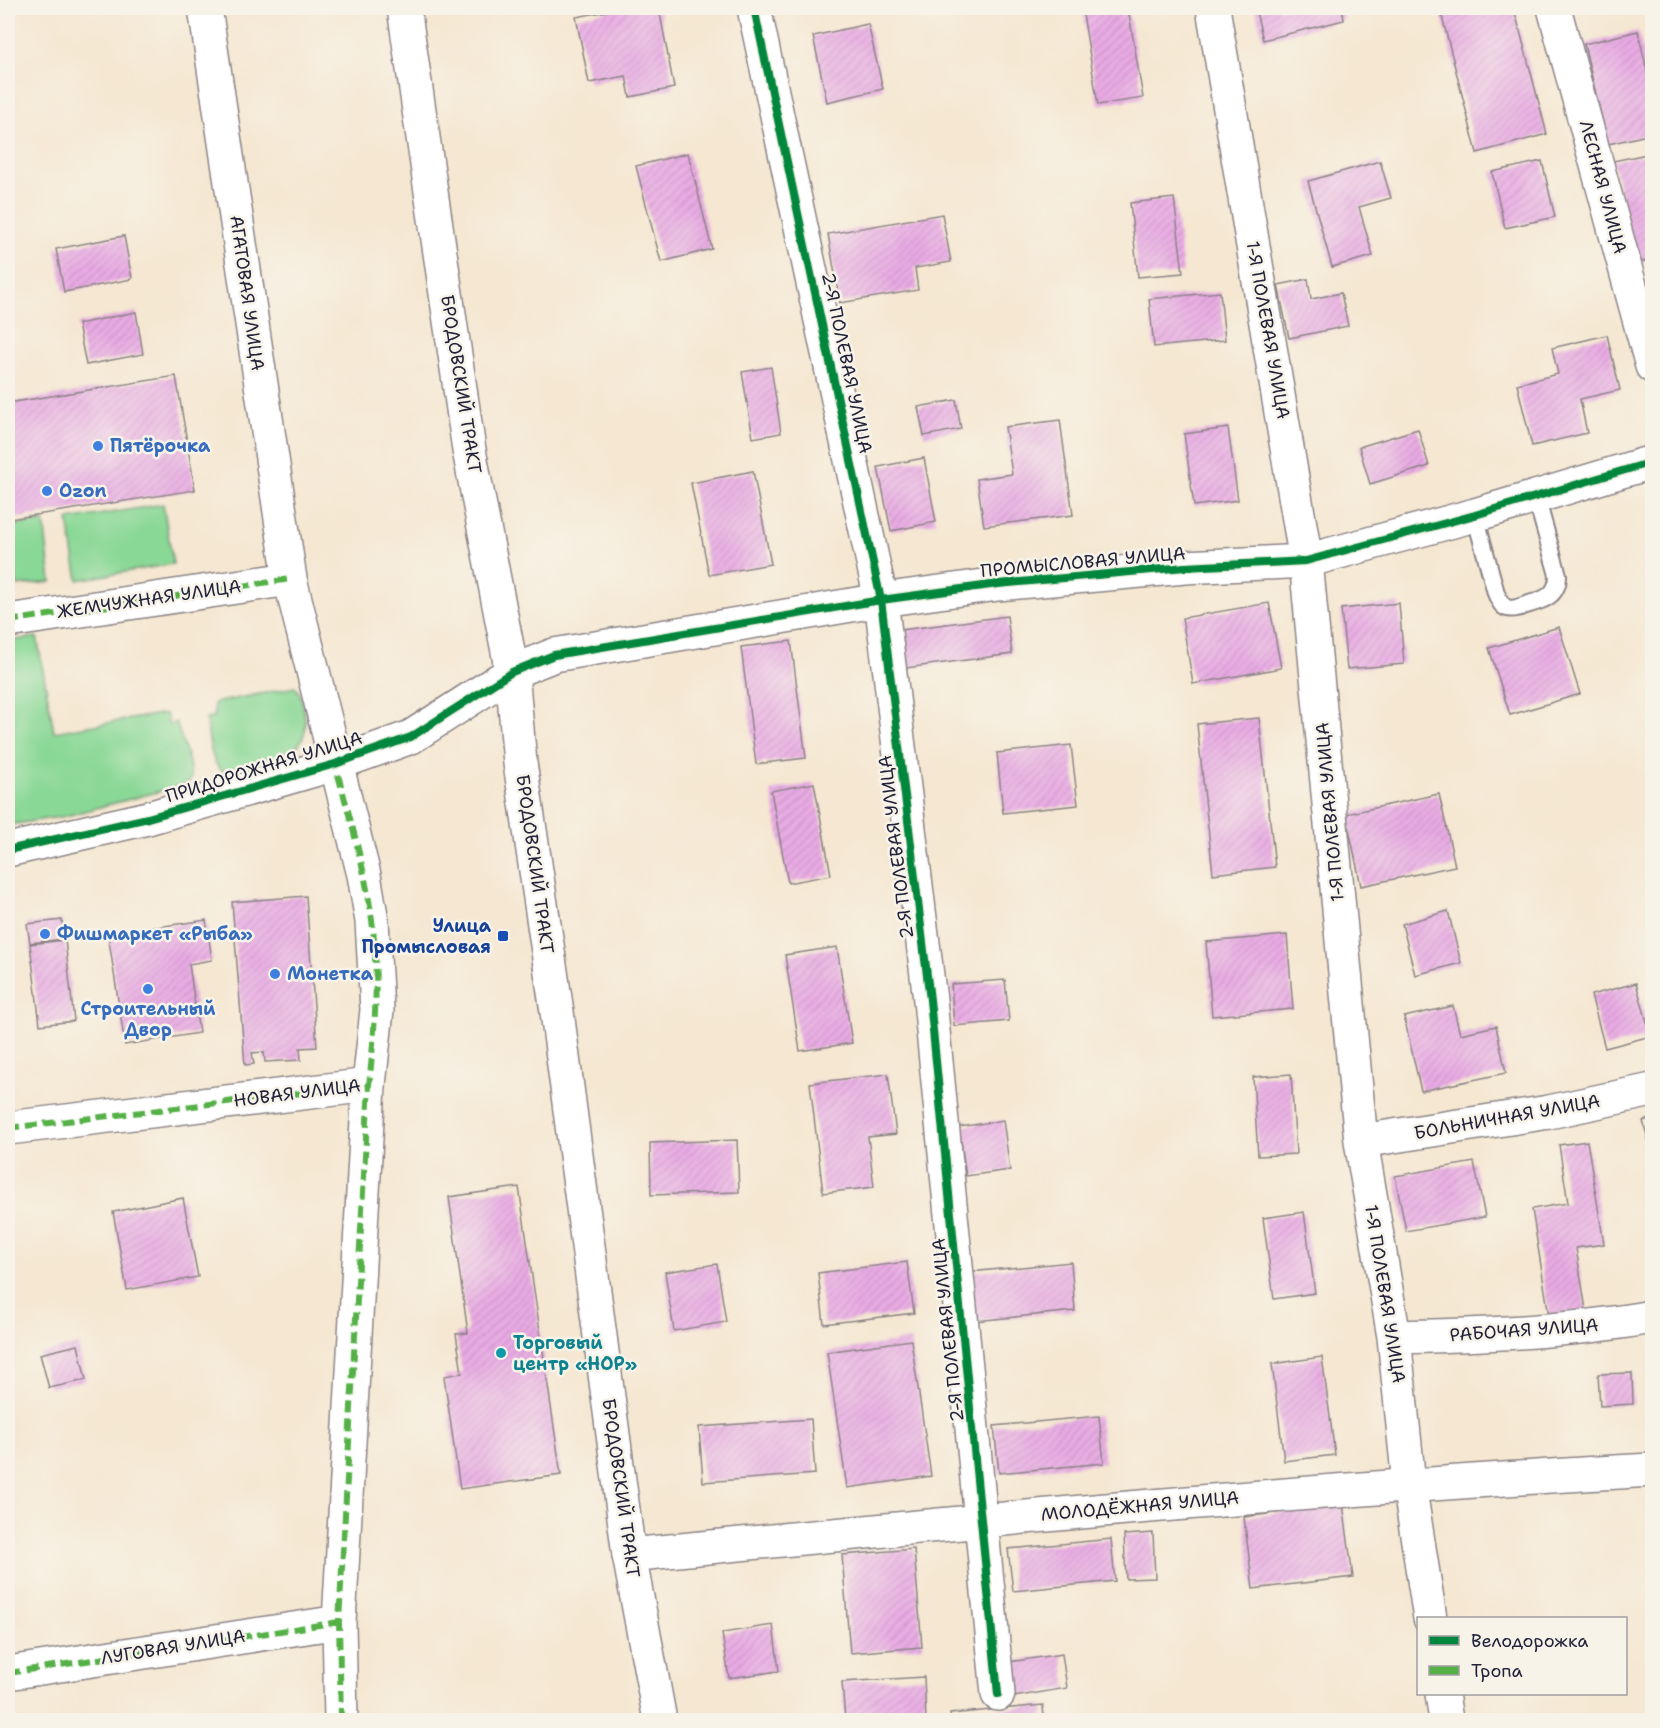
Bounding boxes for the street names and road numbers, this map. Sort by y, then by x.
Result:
street label: ЛЕСНАЯ УЛИЦА [1574,118,1632,256]
street label: АГАТОВАЯ УЛИЦА [224,214,270,372]
street label: 1-Я ПОЛЕВАЯ УЛИЦА [1241,239,1295,421]
street label: 2-Я ПОЛЕВАЯ УЛИЦА [816,270,878,456]
street label: БРОДОВСКИЙ ТРАКТ [435,293,487,475]
street label: ПРОМЫСЛОВАЯ УЛИЦА [980,541,1186,583]
street label: ЖЕМЧУЖНАЯ УЛИЦА [55,574,243,624]
street label: 1-Я ПОЛЕВАЯ УЛИЦА [1310,721,1350,903]
street label: ПРИДОРОЖНАЯ УЛИЦА [163,726,365,808]
street label: 2-Я ПОЛЕВАЯ УЛИЦА [873,754,919,940]
street label: БРОДОВСКИЙ ТРАКТ [511,773,559,955]
street label: НОВАЯ УЛИЦА [232,1073,362,1113]
street label: БОЛЬНИЧНАЯ УЛИЦА [1412,1089,1602,1145]
street label: 1-Я ПОЛЕВАЯ УЛИЦА [1359,1203,1411,1385]
street label: 2-Я ПОЛЕВАЯ УЛИЦА [926,1237,970,1423]
street label: РАБОЧАЯ УЛИЦА [1449,1313,1599,1347]
street label: БРОДОВСКИЙ ТРАКТ [597,1397,645,1579]
street label: МОЛОДЁЖНАЯ УЛИЦА [1040,1485,1240,1527]
street label: ЛУГОВАЯ УЛИЦА [99,1624,247,1670]

